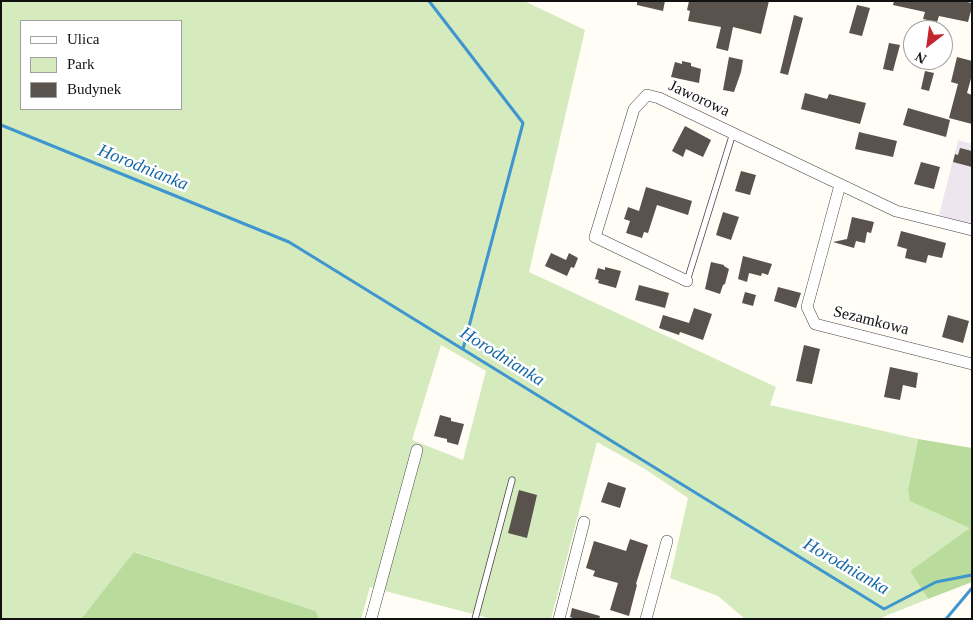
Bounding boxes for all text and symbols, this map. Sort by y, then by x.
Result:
legend [20,20,182,110]
north arrow [903,20,953,70]
text: Ulica [67,31,99,47]
text: N [913,49,929,67]
text: Park [67,56,95,72]
street label: Jaworowa [666,77,732,121]
text: Budynek [67,81,121,97]
water label: Horodnianka [95,140,191,196]
street label: Sezamkowa [831,302,911,340]
water label: Horodnianka [456,323,548,391]
water label: Horodnianka [799,534,893,600]

